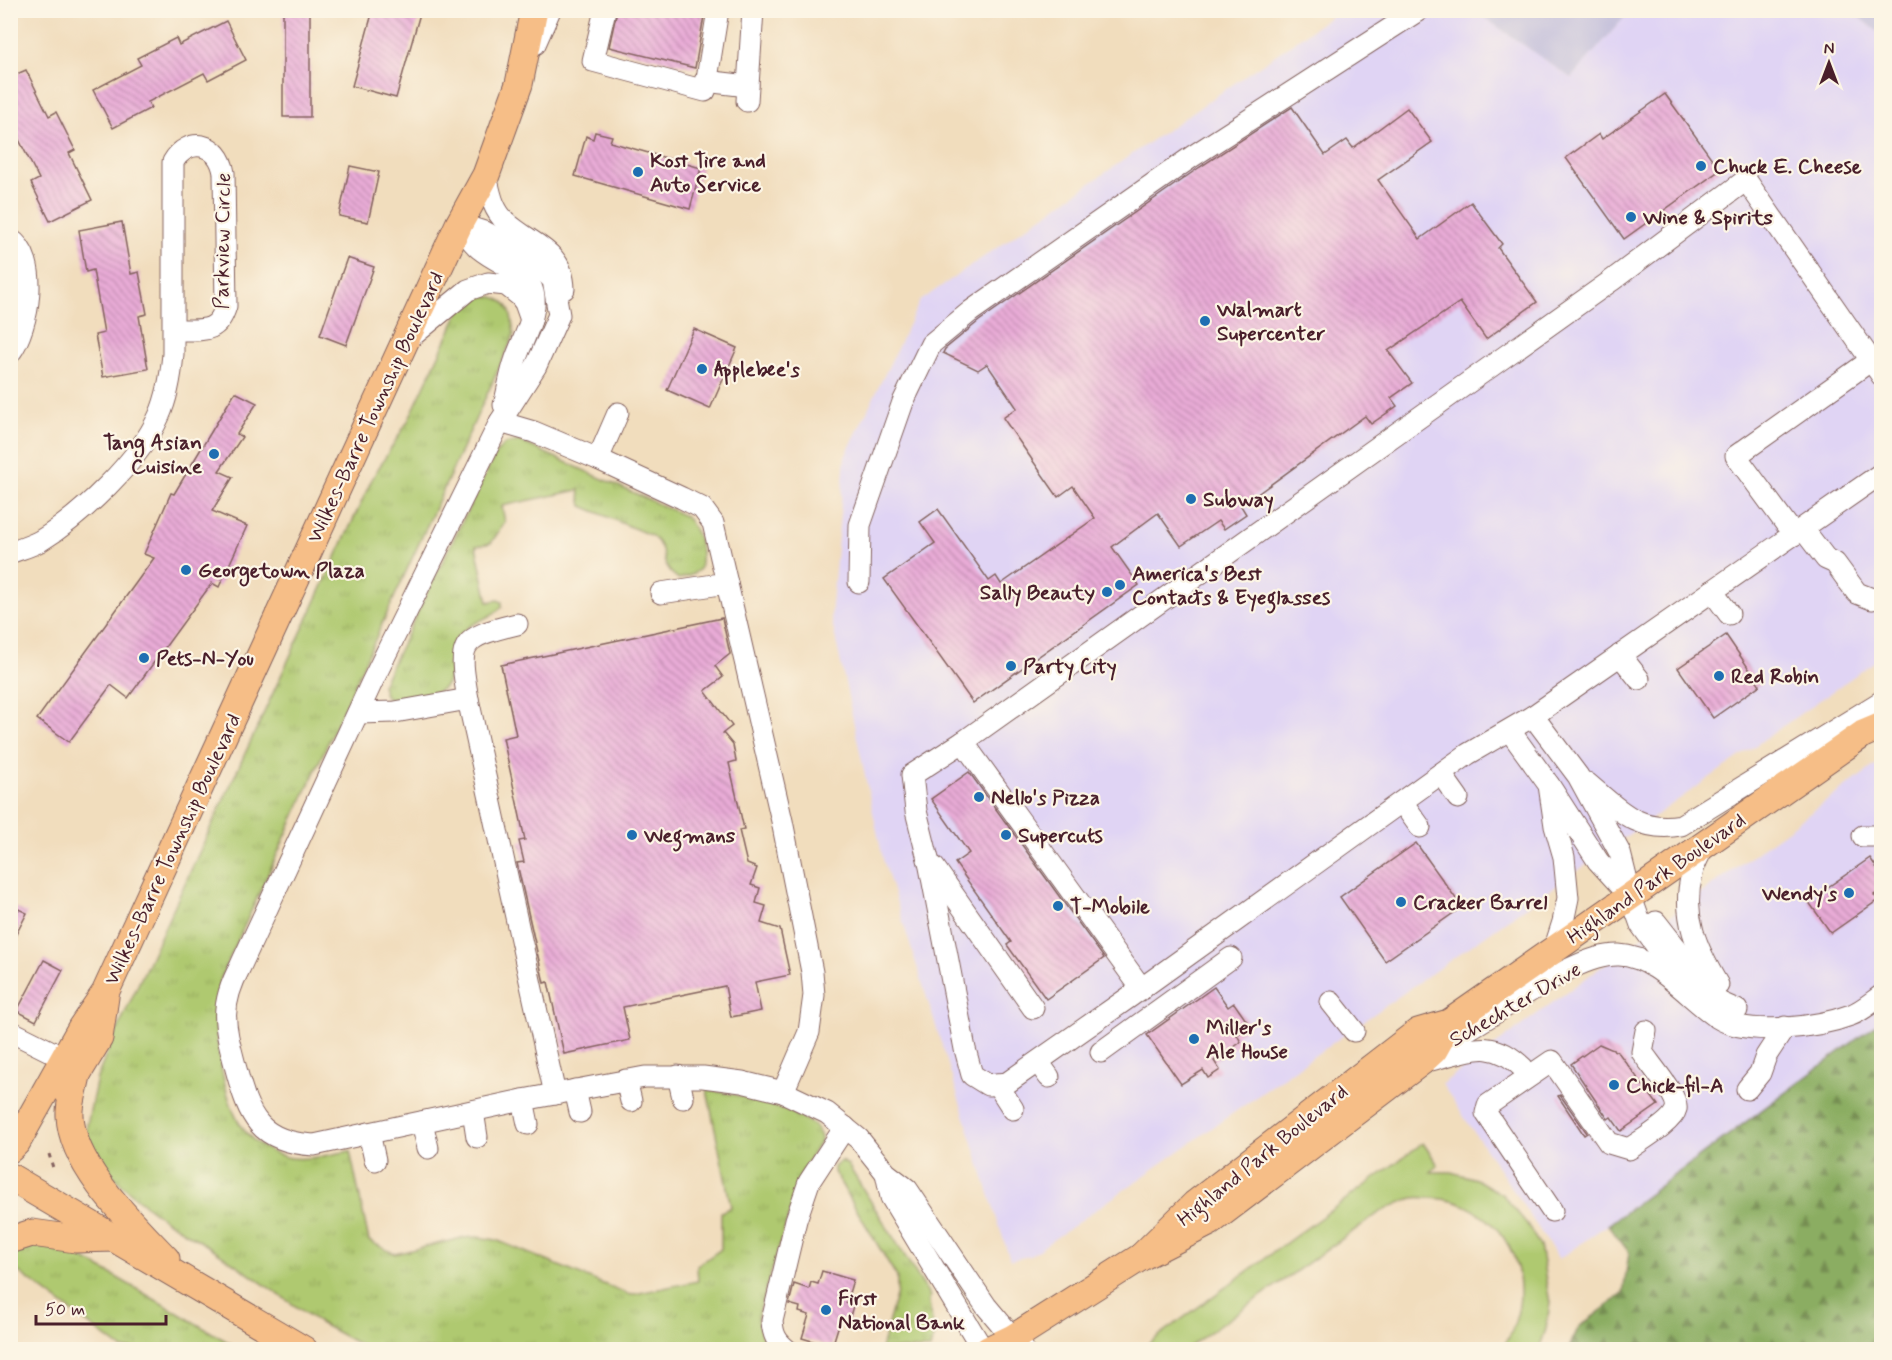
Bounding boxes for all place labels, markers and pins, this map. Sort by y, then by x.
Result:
place label: Kost Tire and Auto Service [650,147,766,199]
place label: Chuck E. Cheese [1713,153,1862,181]
marker: Chuck E. Cheese [1694,159,1708,173]
marker: Kost Tire and Auto Service [631,165,645,179]
place label: Wine & Spirits [1642,204,1774,232]
marker: Wine & Spirits [1624,210,1638,224]
place label: Walmart Supercenter [1216,296,1325,348]
marker: Walmart Supercenter [1198,314,1212,328]
place label: Applebee's [714,356,801,385]
marker: Applebee's [695,362,709,376]
place label: Tang Asian Cuisine [103,429,203,481]
marker: Tang Asian Cuisine [207,447,221,461]
place label: Subway [1203,486,1274,514]
marker: Subway [1184,492,1198,506]
place label: Georgetown Plaza [198,557,365,587]
place label: America's Best Contacts & Eyeglasses [1132,560,1331,614]
marker: Georgetown Plaza [179,563,193,577]
marker: America's Best Contacts & Eyeglasses [1113,578,1127,592]
place label: Sally Beauty [980,579,1095,607]
marker: Sally Beauty [1100,585,1114,599]
place label: Pets-N-You [156,645,254,673]
marker: Pets-N-You [137,651,151,665]
place label: Party City [1023,653,1117,681]
marker: Party City [1004,659,1018,673]
place label: Red Robin [1731,663,1819,691]
marker: Red Robin [1712,669,1726,683]
place label: Nello's Pizza [991,784,1100,812]
marker: Nello's Pizza [972,790,986,804]
place label: Wegmans [643,822,736,852]
place label: Supercuts [1018,822,1104,850]
marker: Wegmans [625,828,639,842]
marker: Supercuts [999,828,1013,842]
place label: Wendy's [1761,880,1838,908]
marker: Wendy's [1842,886,1856,900]
place label: Cracker Barrel [1413,889,1547,917]
place label: T-Mobile [1070,893,1150,921]
marker: Cracker Barrel [1394,895,1408,909]
marker: T-Mobile [1051,899,1065,913]
place label: Miller's Ale House [1206,1014,1288,1066]
marker: Miller's Ale House [1187,1032,1201,1046]
place label: Chick-fil-A [1626,1072,1724,1100]
marker: Chick-fil-A [1607,1078,1621,1092]
place label: First National Bank [838,1285,965,1337]
marker: First National Bank [819,1303,833,1317]

